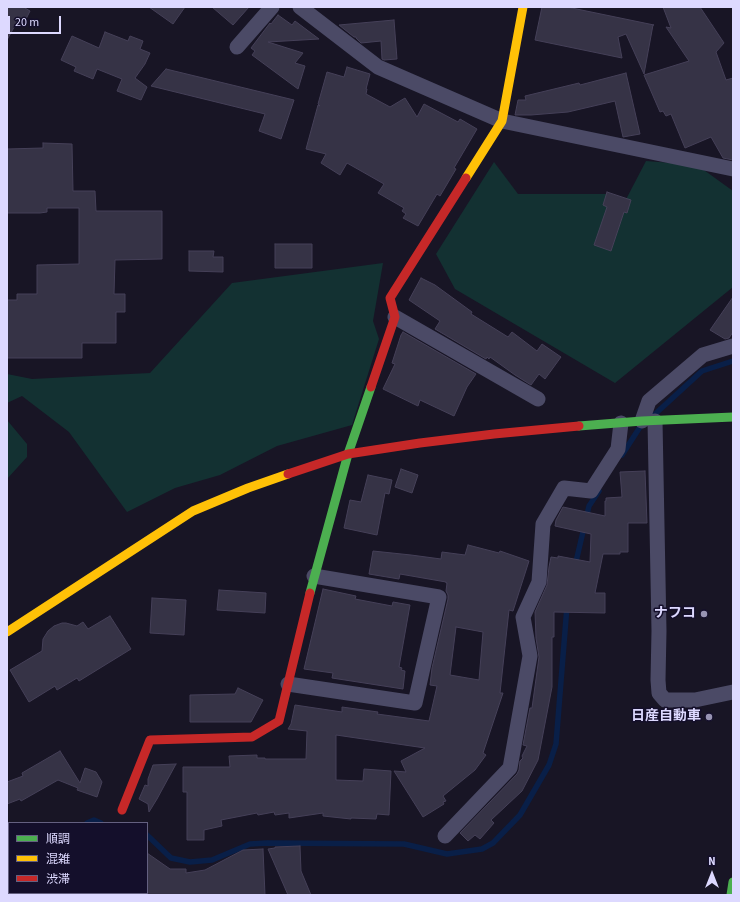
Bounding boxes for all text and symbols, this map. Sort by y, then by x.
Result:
scale bar [10,8,63,34]
text: 20 m [15,14,39,31]
place label: ナフコ [654,606,696,622]
marker: ナフコ [699,609,709,619]
place label: 日産自動車 [631,709,701,725]
marker: 日産自動車 [704,712,714,722]
legend [8,822,148,894]
text: 順調 [46,831,70,848]
text: 混雑 [46,851,70,868]
north arrow [692,854,732,894]
text: N [708,854,716,869]
text: 渋滞 [46,871,70,888]

